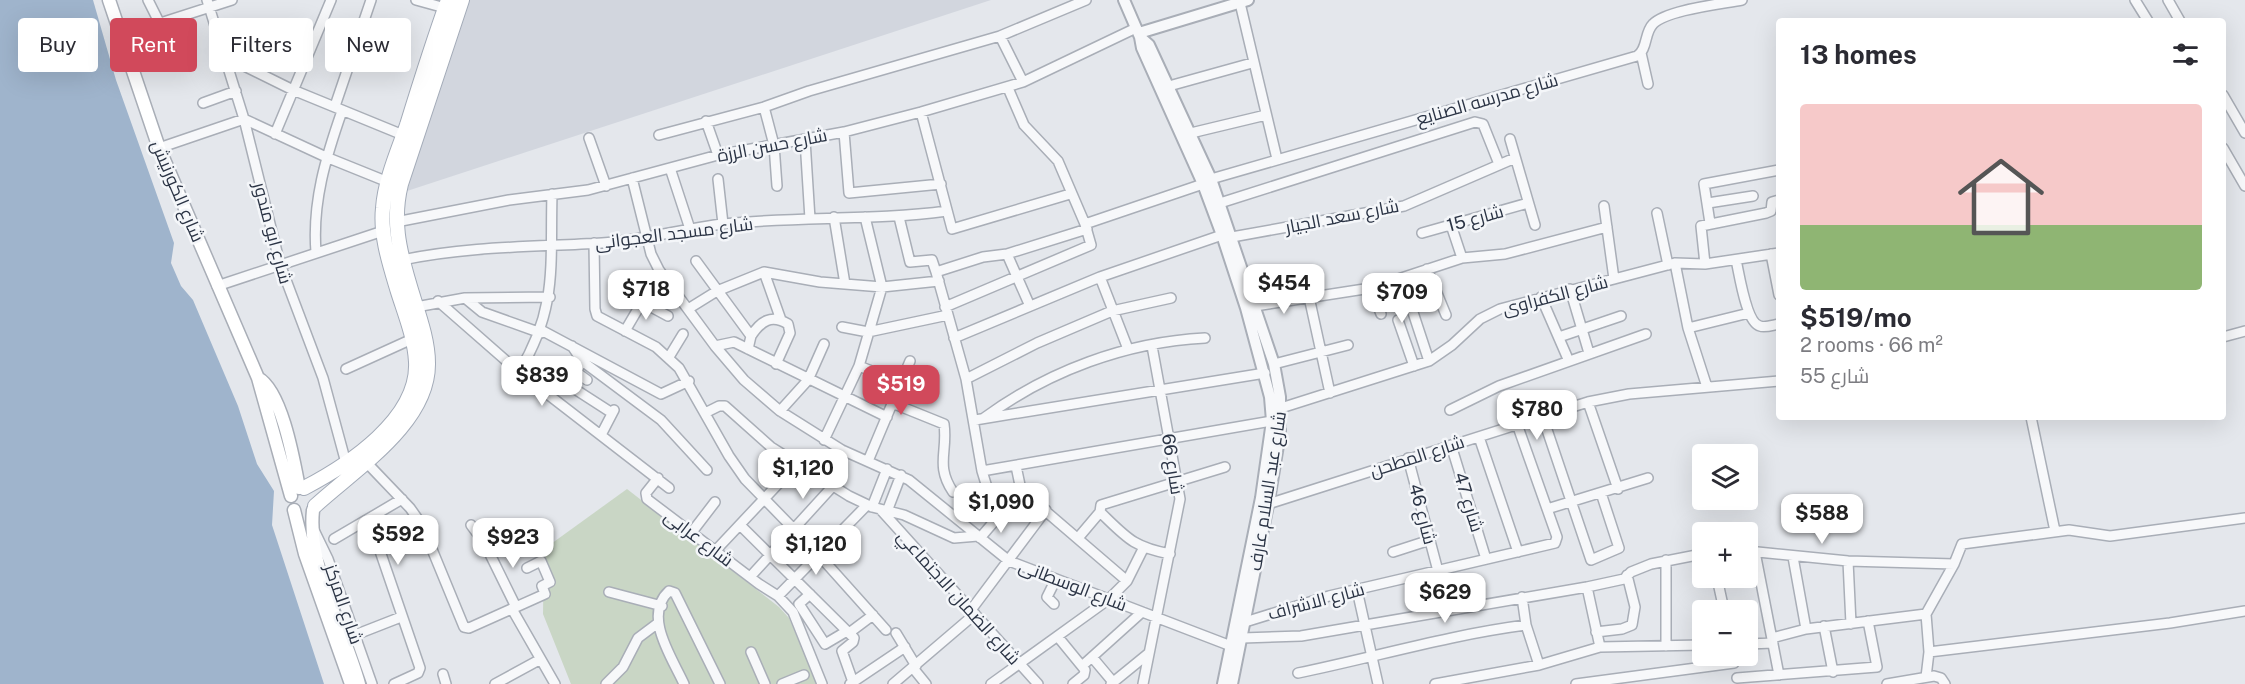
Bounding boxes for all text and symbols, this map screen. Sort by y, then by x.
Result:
chip: Buy [18,18,98,72]
chip: Rent [110,18,197,72]
chip: Filters [209,18,313,72]
chip: New [325,18,411,72]
icon: filters [2169,38,2202,71]
text: 13 homes [1800,39,1917,70]
street label: شارع مدرسه الصنايع [1414,69,1561,131]
street label: شارع حسن الرزة [715,124,829,168]
street label: شارع الكورنيش [145,137,209,246]
icon: home [1947,143,2055,251]
street label: شارع ابو مندور [247,179,297,287]
street label: شارع سعد الجيار [1282,195,1401,239]
street label: شارع 15 [1444,200,1506,238]
street label: شارع مسجد العجوانى [594,213,755,255]
pin: $454 [1248,264,1320,315]
pin: $718 [610,270,682,321]
text: $454 [1257,271,1311,295]
street label: شارع الكفراوى [1500,271,1611,321]
pin: $709 [1366,273,1438,324]
text: $718 [622,277,670,301]
text: $709 [1376,280,1428,304]
text: $519/mo [1800,302,1912,333]
text: 2 rooms · 66 m² [1800,333,1943,357]
pin: $839 [506,356,578,407]
text: $839 [515,363,569,387]
text: شارع 55 [1800,364,1869,388]
pin: $519 [865,365,937,416]
text: $519 [877,372,925,396]
pin: $780 [1501,390,1573,441]
text: $780 [1511,397,1563,421]
street label: شارع عبد السلام عارف [1244,410,1292,573]
street label: شارع المطحن [1367,431,1468,483]
street label: شارع 66 [1156,432,1188,496]
map controls [1692,444,1758,666]
button: layers [1692,444,1758,510]
pin: $1,120 [754,449,852,500]
text: $1,120 [772,456,834,480]
street label: شارع 47 [1448,470,1488,535]
street label: شارع 46 [1403,481,1441,547]
pin: $1,090 [952,483,1050,534]
text: $1,090 [968,490,1034,514]
pin: $588 [1786,494,1858,545]
text: $588 [1795,501,1849,525]
street label: شارع عرابى [659,505,738,572]
pin: $592 [362,515,434,566]
pin: $923 [477,518,549,569]
text: $592 [372,522,425,546]
button: + [1692,522,1758,588]
text: $923 [487,525,539,549]
pin: $1,120 [767,525,865,576]
street label: شارع الضمان الاجتماعي [890,525,1025,671]
text: $1,120 [785,532,847,556]
street label: شارع الوسطانى [1015,555,1130,617]
street label: شارع المركز [318,560,367,647]
pin: $629 [1409,573,1481,624]
street label: شارع الاشراف [1265,578,1367,626]
text: $629 [1419,580,1471,604]
button: − [1692,600,1758,666]

